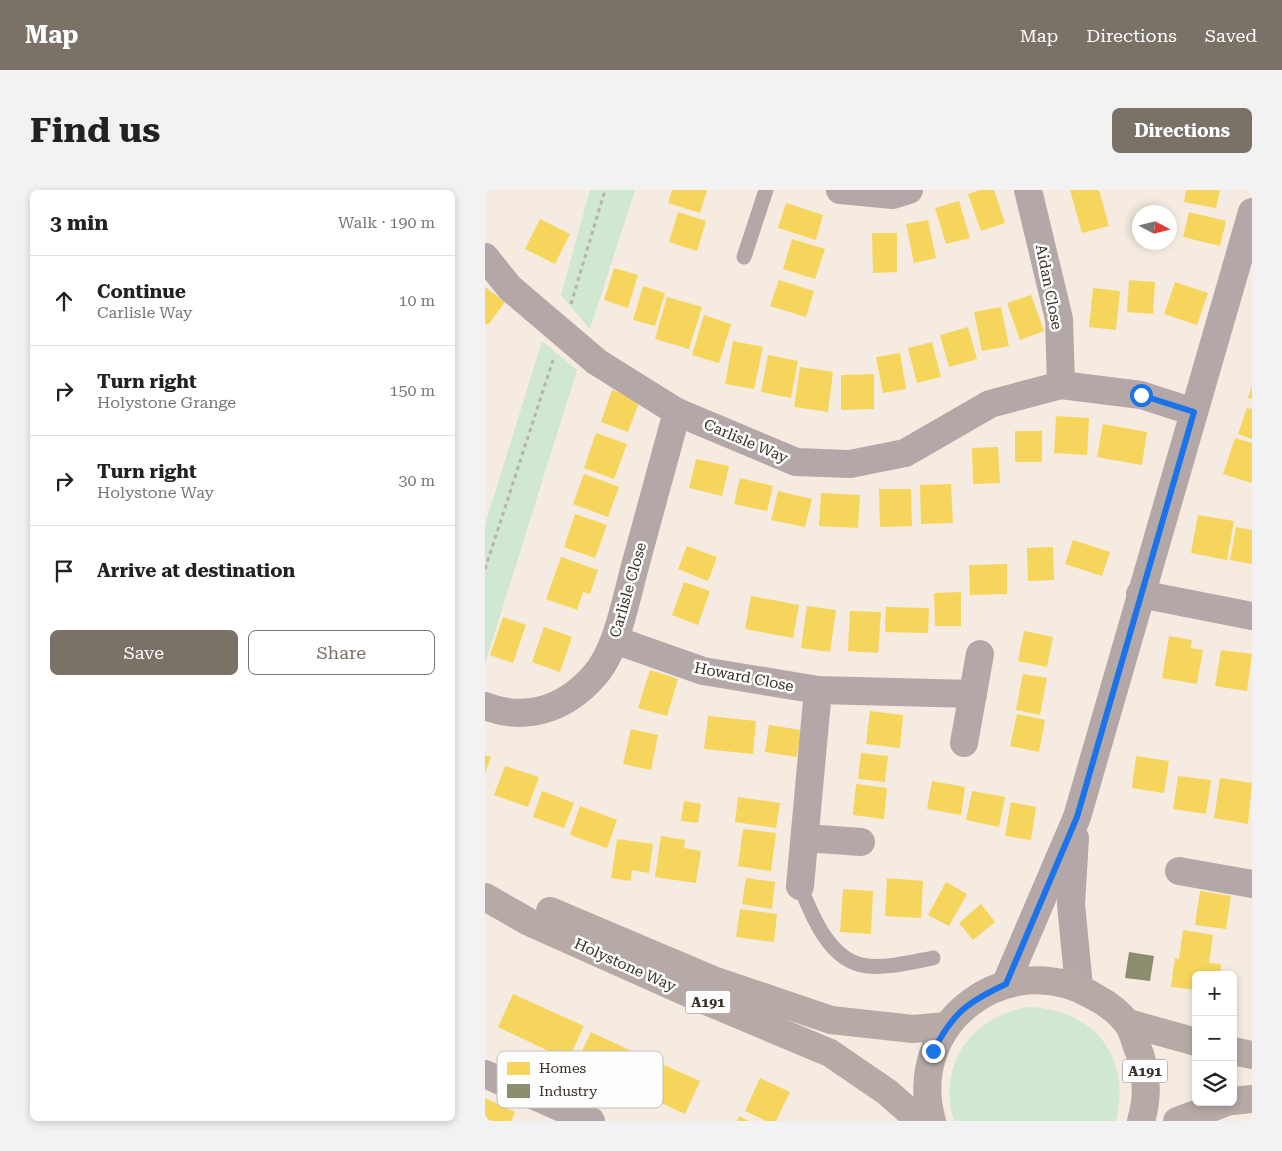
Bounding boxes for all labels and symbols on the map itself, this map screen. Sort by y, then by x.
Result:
north arrow [1132,205,1177,250]
street label: Aidan Close [1032,243,1066,331]
route start [1130,384,1153,407]
street label: Carlisle Way [701,415,791,467]
street label: Carlisle Close [606,540,650,640]
street label: Howard Close [693,659,795,695]
street label: Holystone Way [571,934,679,996]
road number: A191 [685,990,731,1014]
route end [922,1040,945,1063]
legend [497,1051,663,1108]
road number: A191 [1123,1059,1167,1082]
text: Homes [539,1060,587,1076]
text: Industry [539,1083,598,1099]

